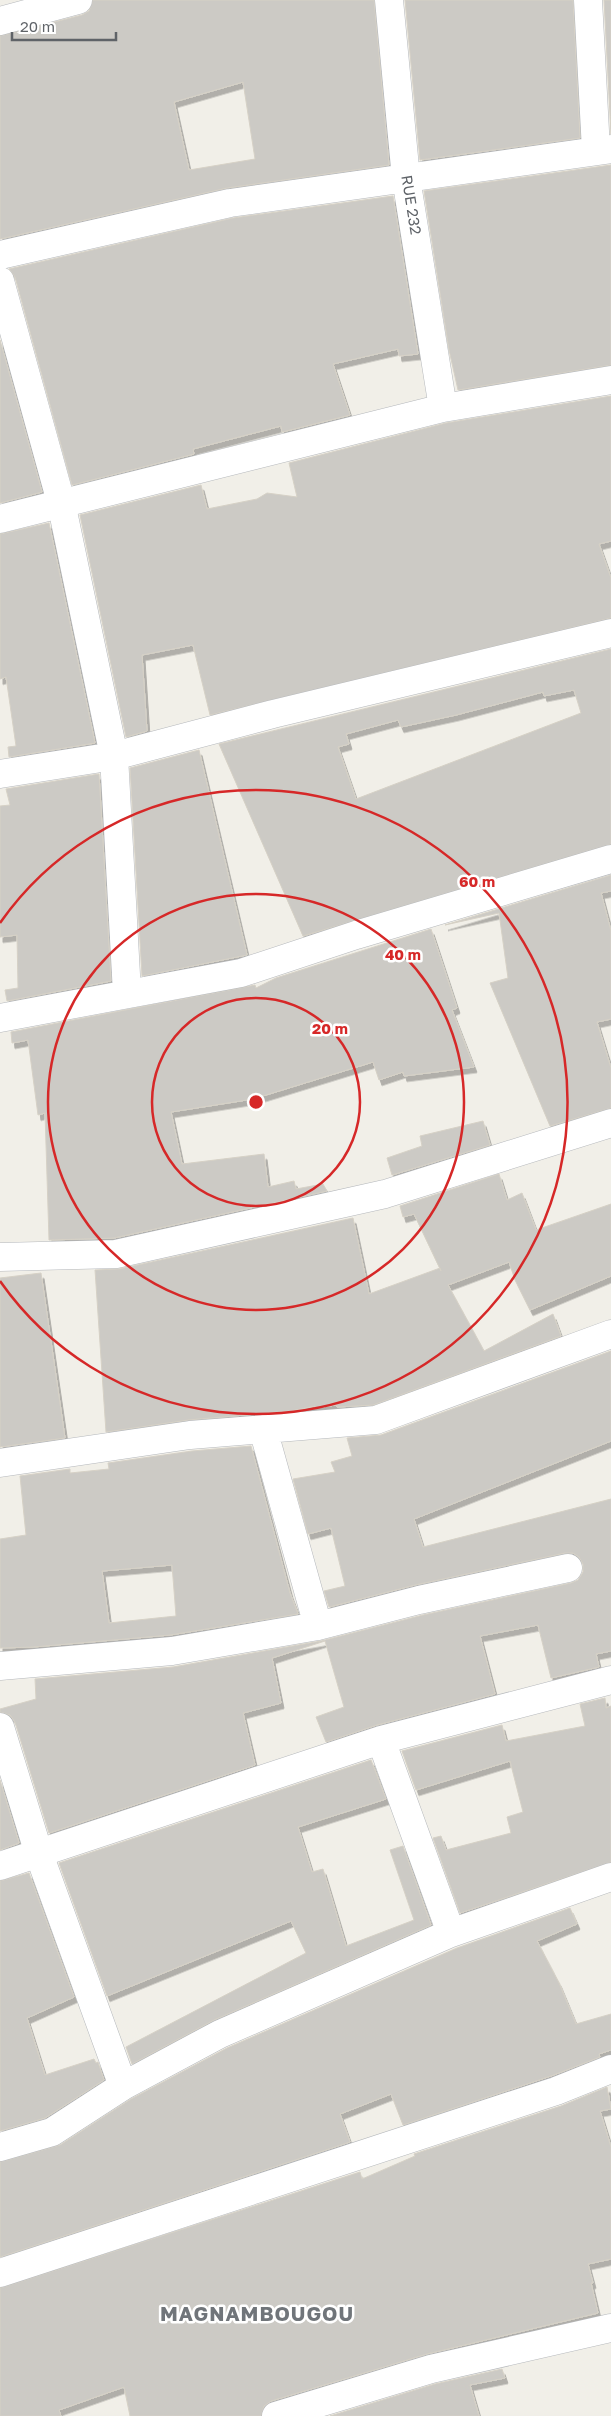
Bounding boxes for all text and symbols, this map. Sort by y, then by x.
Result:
scale bar [12,10,116,42]
text: 20 m [20,17,55,35]
street label: RUE 232 [398,174,426,236]
text: 60 m [459,872,495,890]
text: 40 m [385,945,421,963]
text: 20 m [312,1019,348,1037]
centre of rings [247,1093,265,1111]
district label: MAGNAMBOUGOU [160,2301,354,2325]

